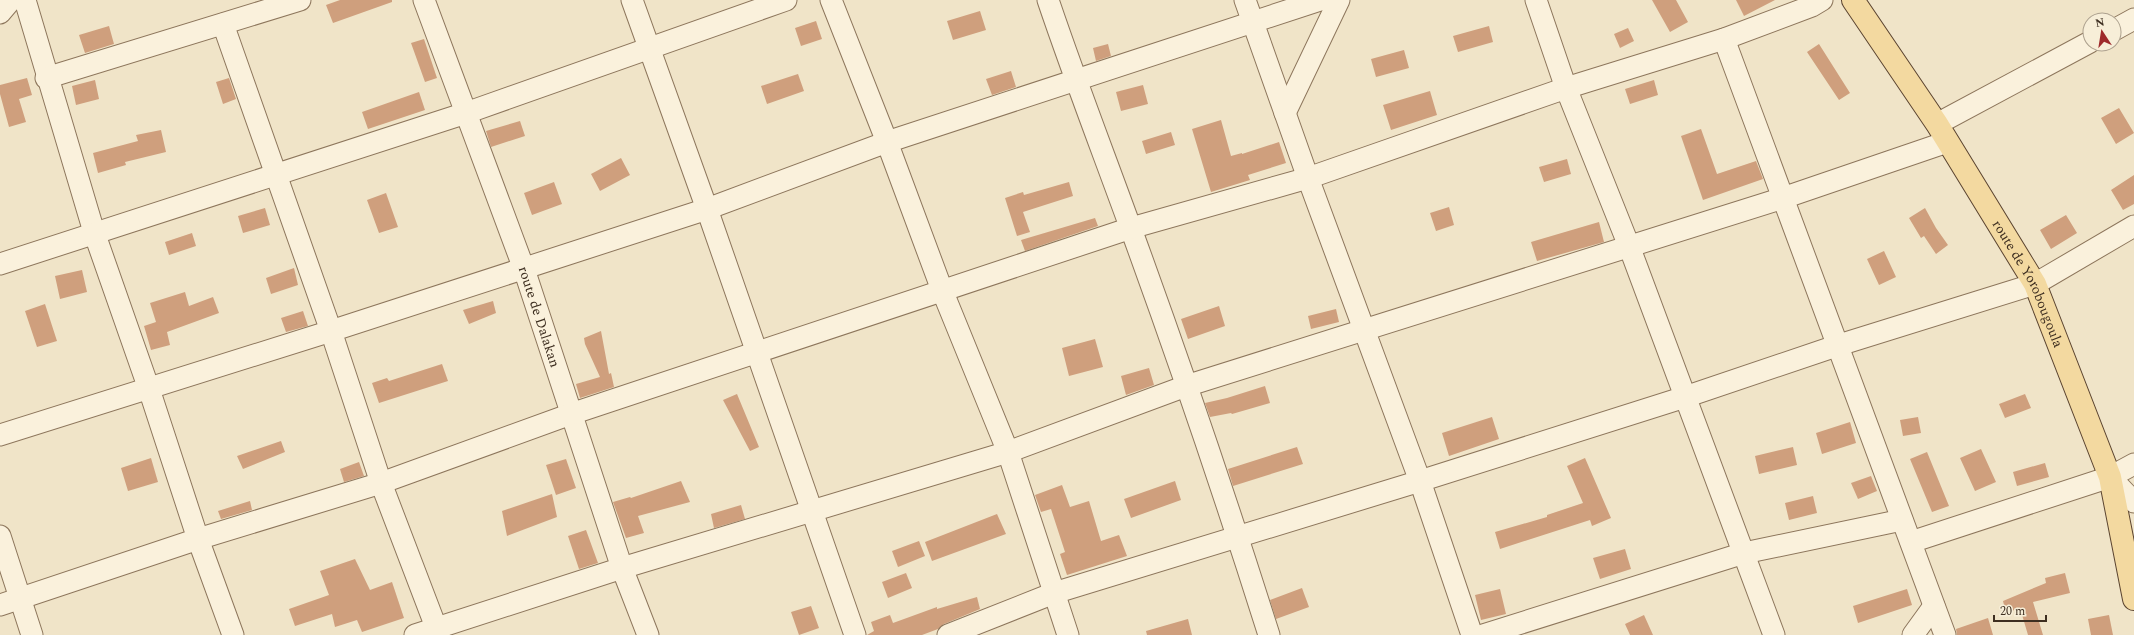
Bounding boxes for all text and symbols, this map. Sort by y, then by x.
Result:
north arrow [2082,12,2122,52]
text: N [2094,13,2106,32]
street label: route de Yorobougoula [1987,216,2069,351]
street label: route de Dalakan [513,263,566,370]
scale bar [1994,597,2046,623]
text: 20 m [2000,602,2025,621]

